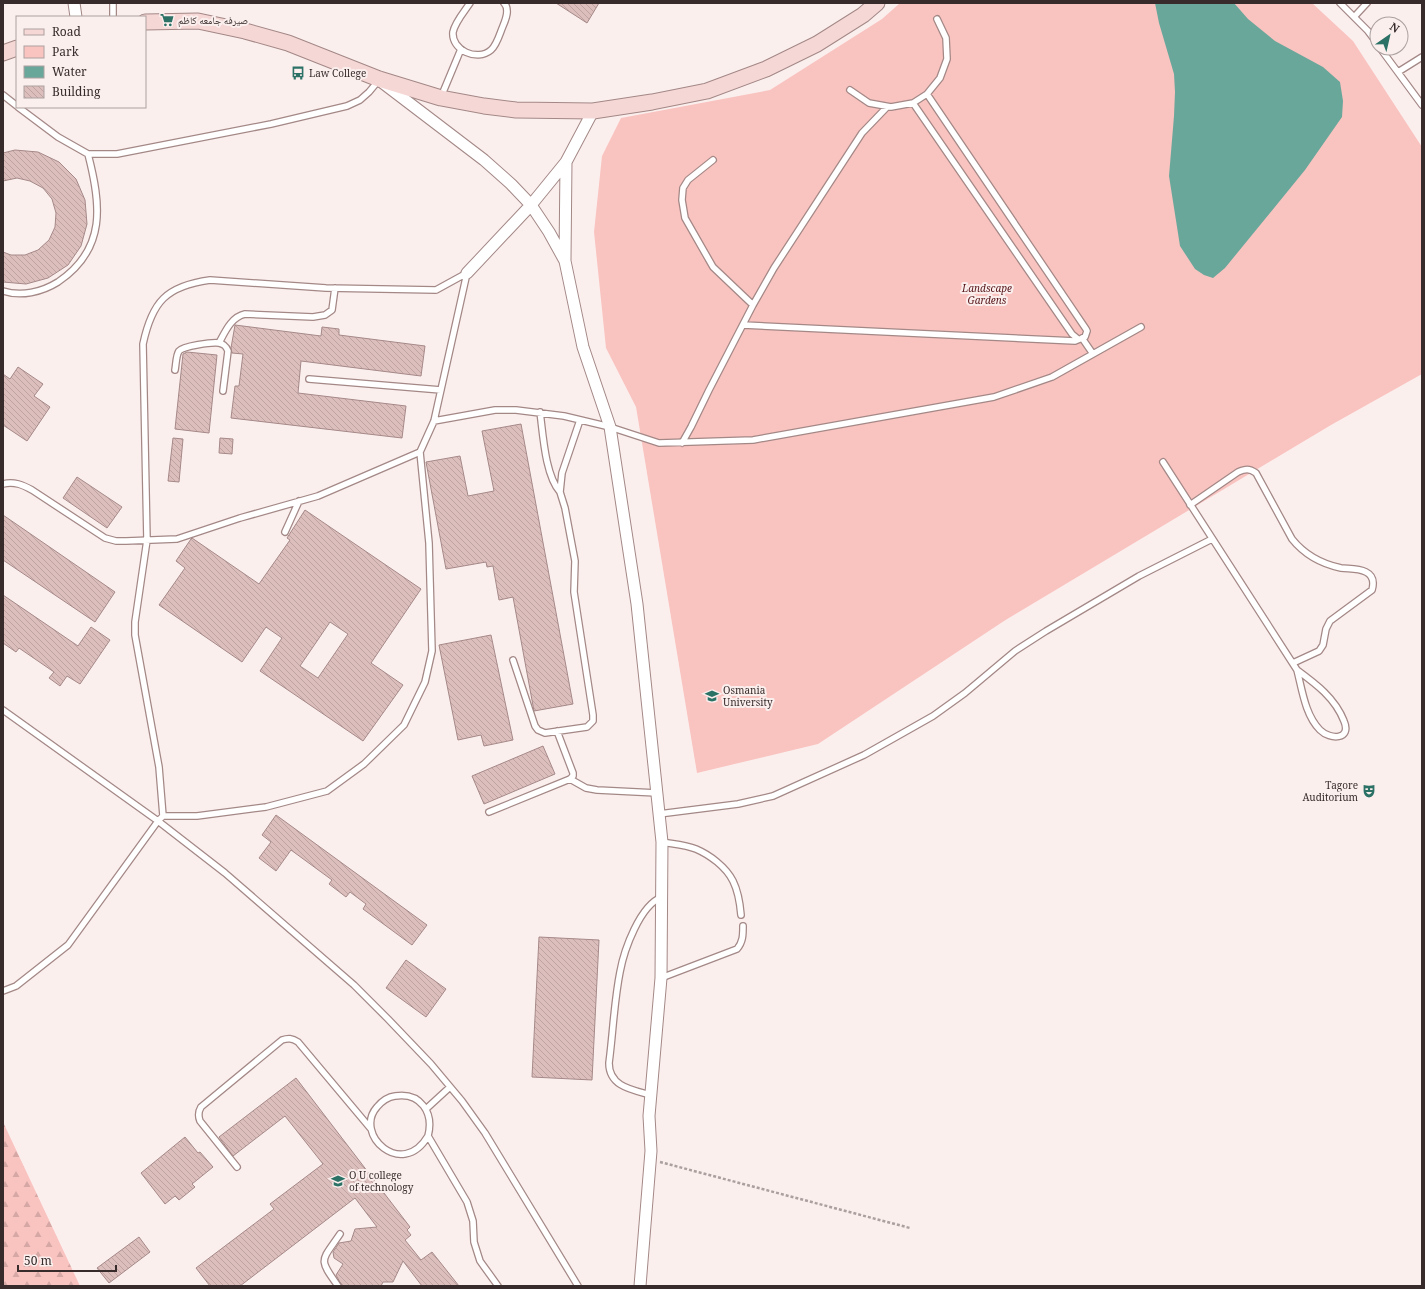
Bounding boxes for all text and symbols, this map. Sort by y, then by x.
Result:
supermarket icon: صيرفه جامعه كاظم [159,12,175,28]
place label: صيرفه جامعه كاظم [178,13,248,28]
legend [16,16,146,108]
north arrow [1369,16,1409,56]
text: N [1387,19,1403,36]
text: Road [52,23,82,40]
text: Park [52,43,80,60]
text: Water [52,63,87,80]
bus stop icon: Law College [290,65,306,81]
place label: Law College [309,66,366,80]
text: Building [52,83,101,100]
park label: Landscape Gardens [961,281,1012,307]
place label: Osmania University [723,683,773,709]
school or university icon: Osmania University [704,688,720,704]
place label: Tagore Auditorium [1302,778,1359,804]
theatre icon: Tagore Auditorium [1361,783,1377,799]
place label: O U college of technology [349,1168,414,1194]
school or university icon: O U college of technology [330,1173,346,1189]
scale bar [18,1247,116,1273]
text: 50 m [24,1252,52,1269]

